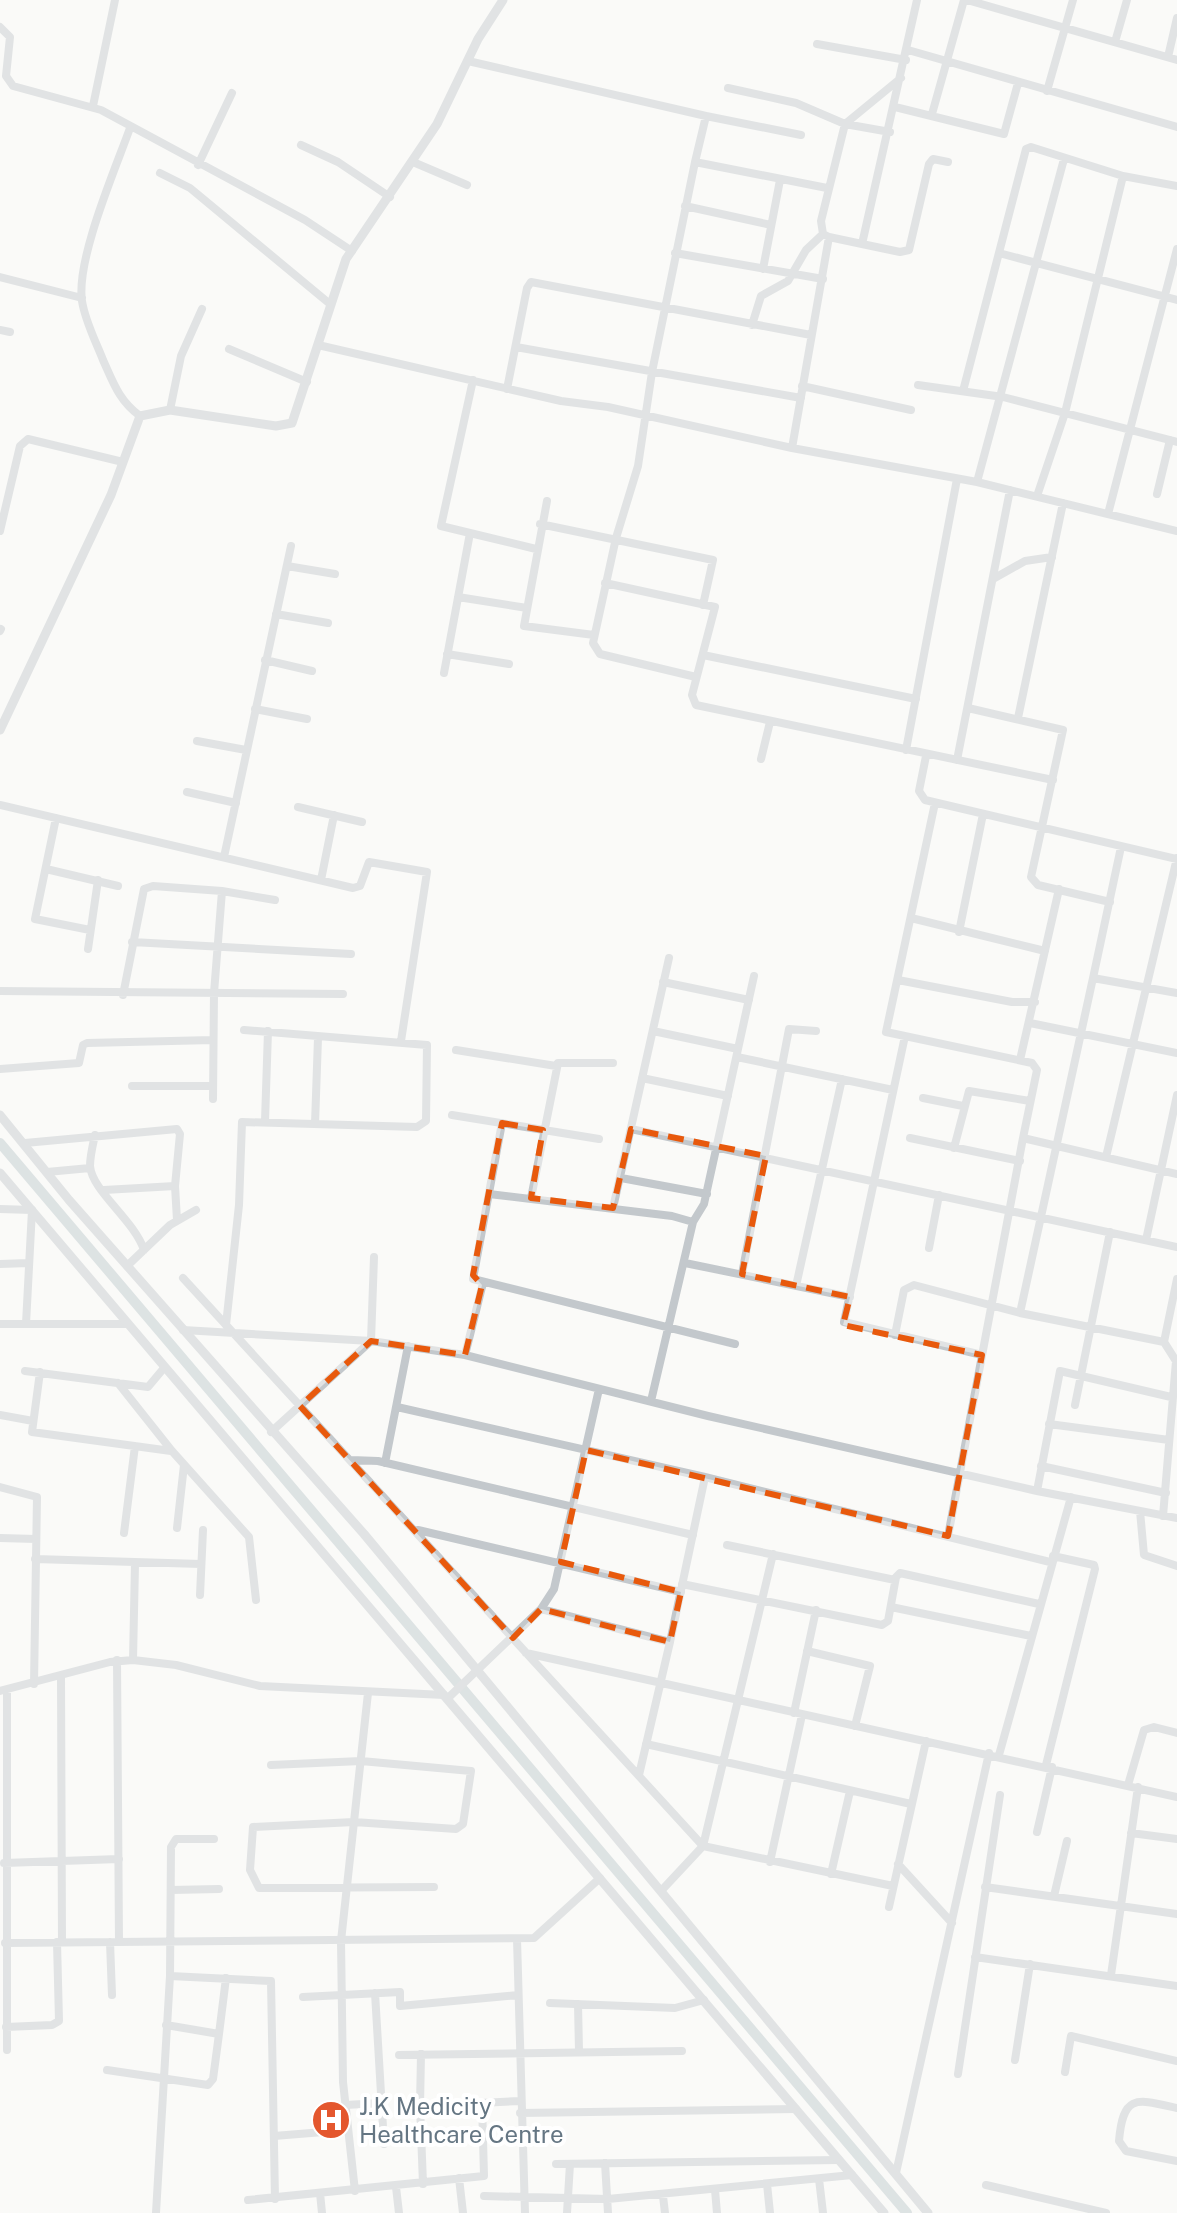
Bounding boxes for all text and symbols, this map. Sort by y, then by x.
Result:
place label: J.K Medicity Healthcare Centre [359,2092,564,2148]
hospital icon: J.K Medicity Healthcare Centre [310,2099,352,2141]

